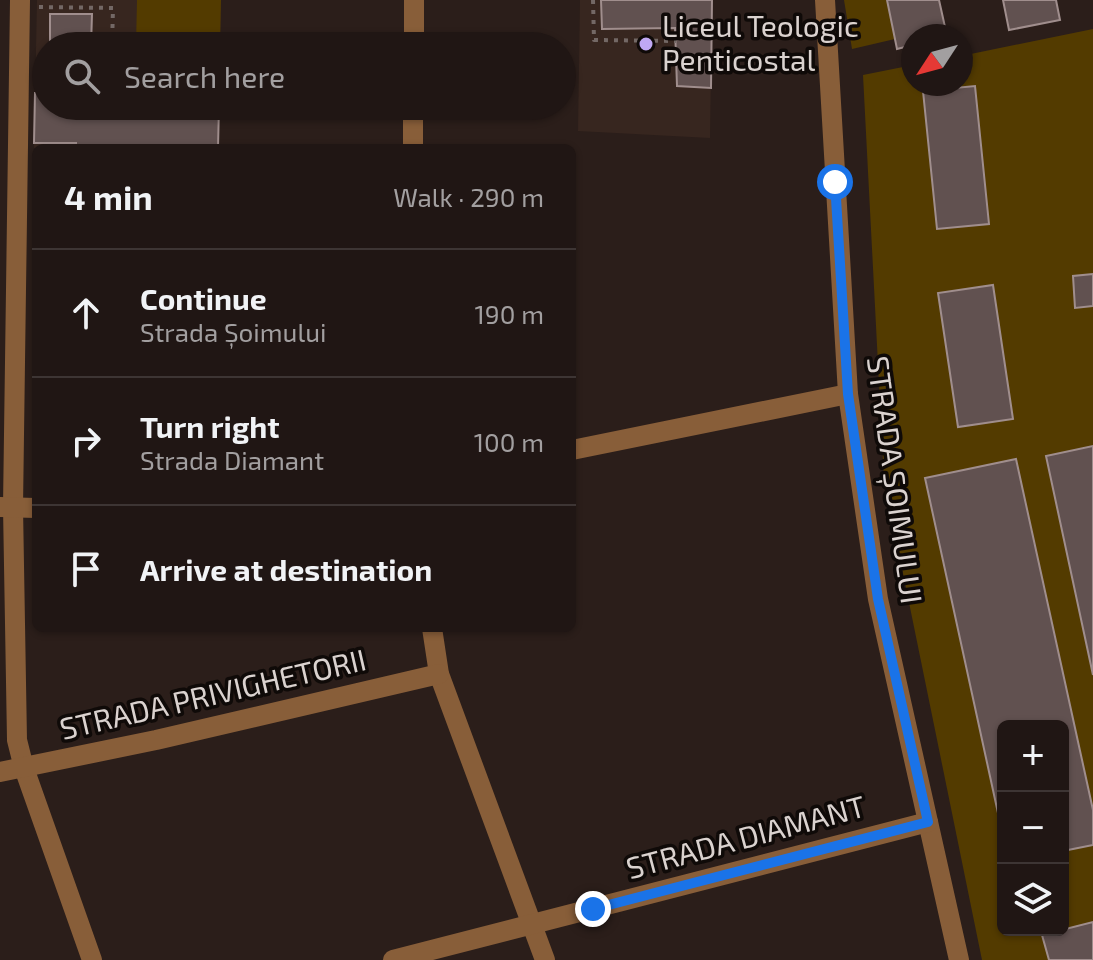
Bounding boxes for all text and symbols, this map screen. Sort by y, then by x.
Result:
place label: Liceul Teologic Penticostal [662,7,859,77]
north arrow [901,24,973,96]
search box [32,32,576,120]
marker: Liceul Teologic Penticostal [637,35,655,53]
icon: search [60,54,104,98]
text: Search here [124,58,285,94]
route start [817,164,853,200]
text: 4 min [64,176,153,217]
text: Walk · 290 m [393,181,544,212]
text: Continue [140,280,267,316]
icon: ahead [64,291,108,335]
text: 190 m [475,298,544,329]
text: Strada Șoimului [140,316,326,347]
street label: STRADA ȘOIMULUI [858,354,931,606]
text: Turn right [140,408,280,444]
icon: right [64,419,108,463]
text: 100 m [474,426,544,457]
text: Strada Diamant [140,444,324,475]
icon: arrive [64,547,108,591]
text: Arrive at destination [140,551,432,587]
street label: STRADA PRIVIGHETORII [56,640,369,746]
map controls [997,720,1069,936]
button: + [997,720,1069,792]
street label: STRADA DIAMANT [622,787,869,885]
button: − [997,792,1069,864]
button: layers [997,864,1069,936]
route end [575,891,611,927]

